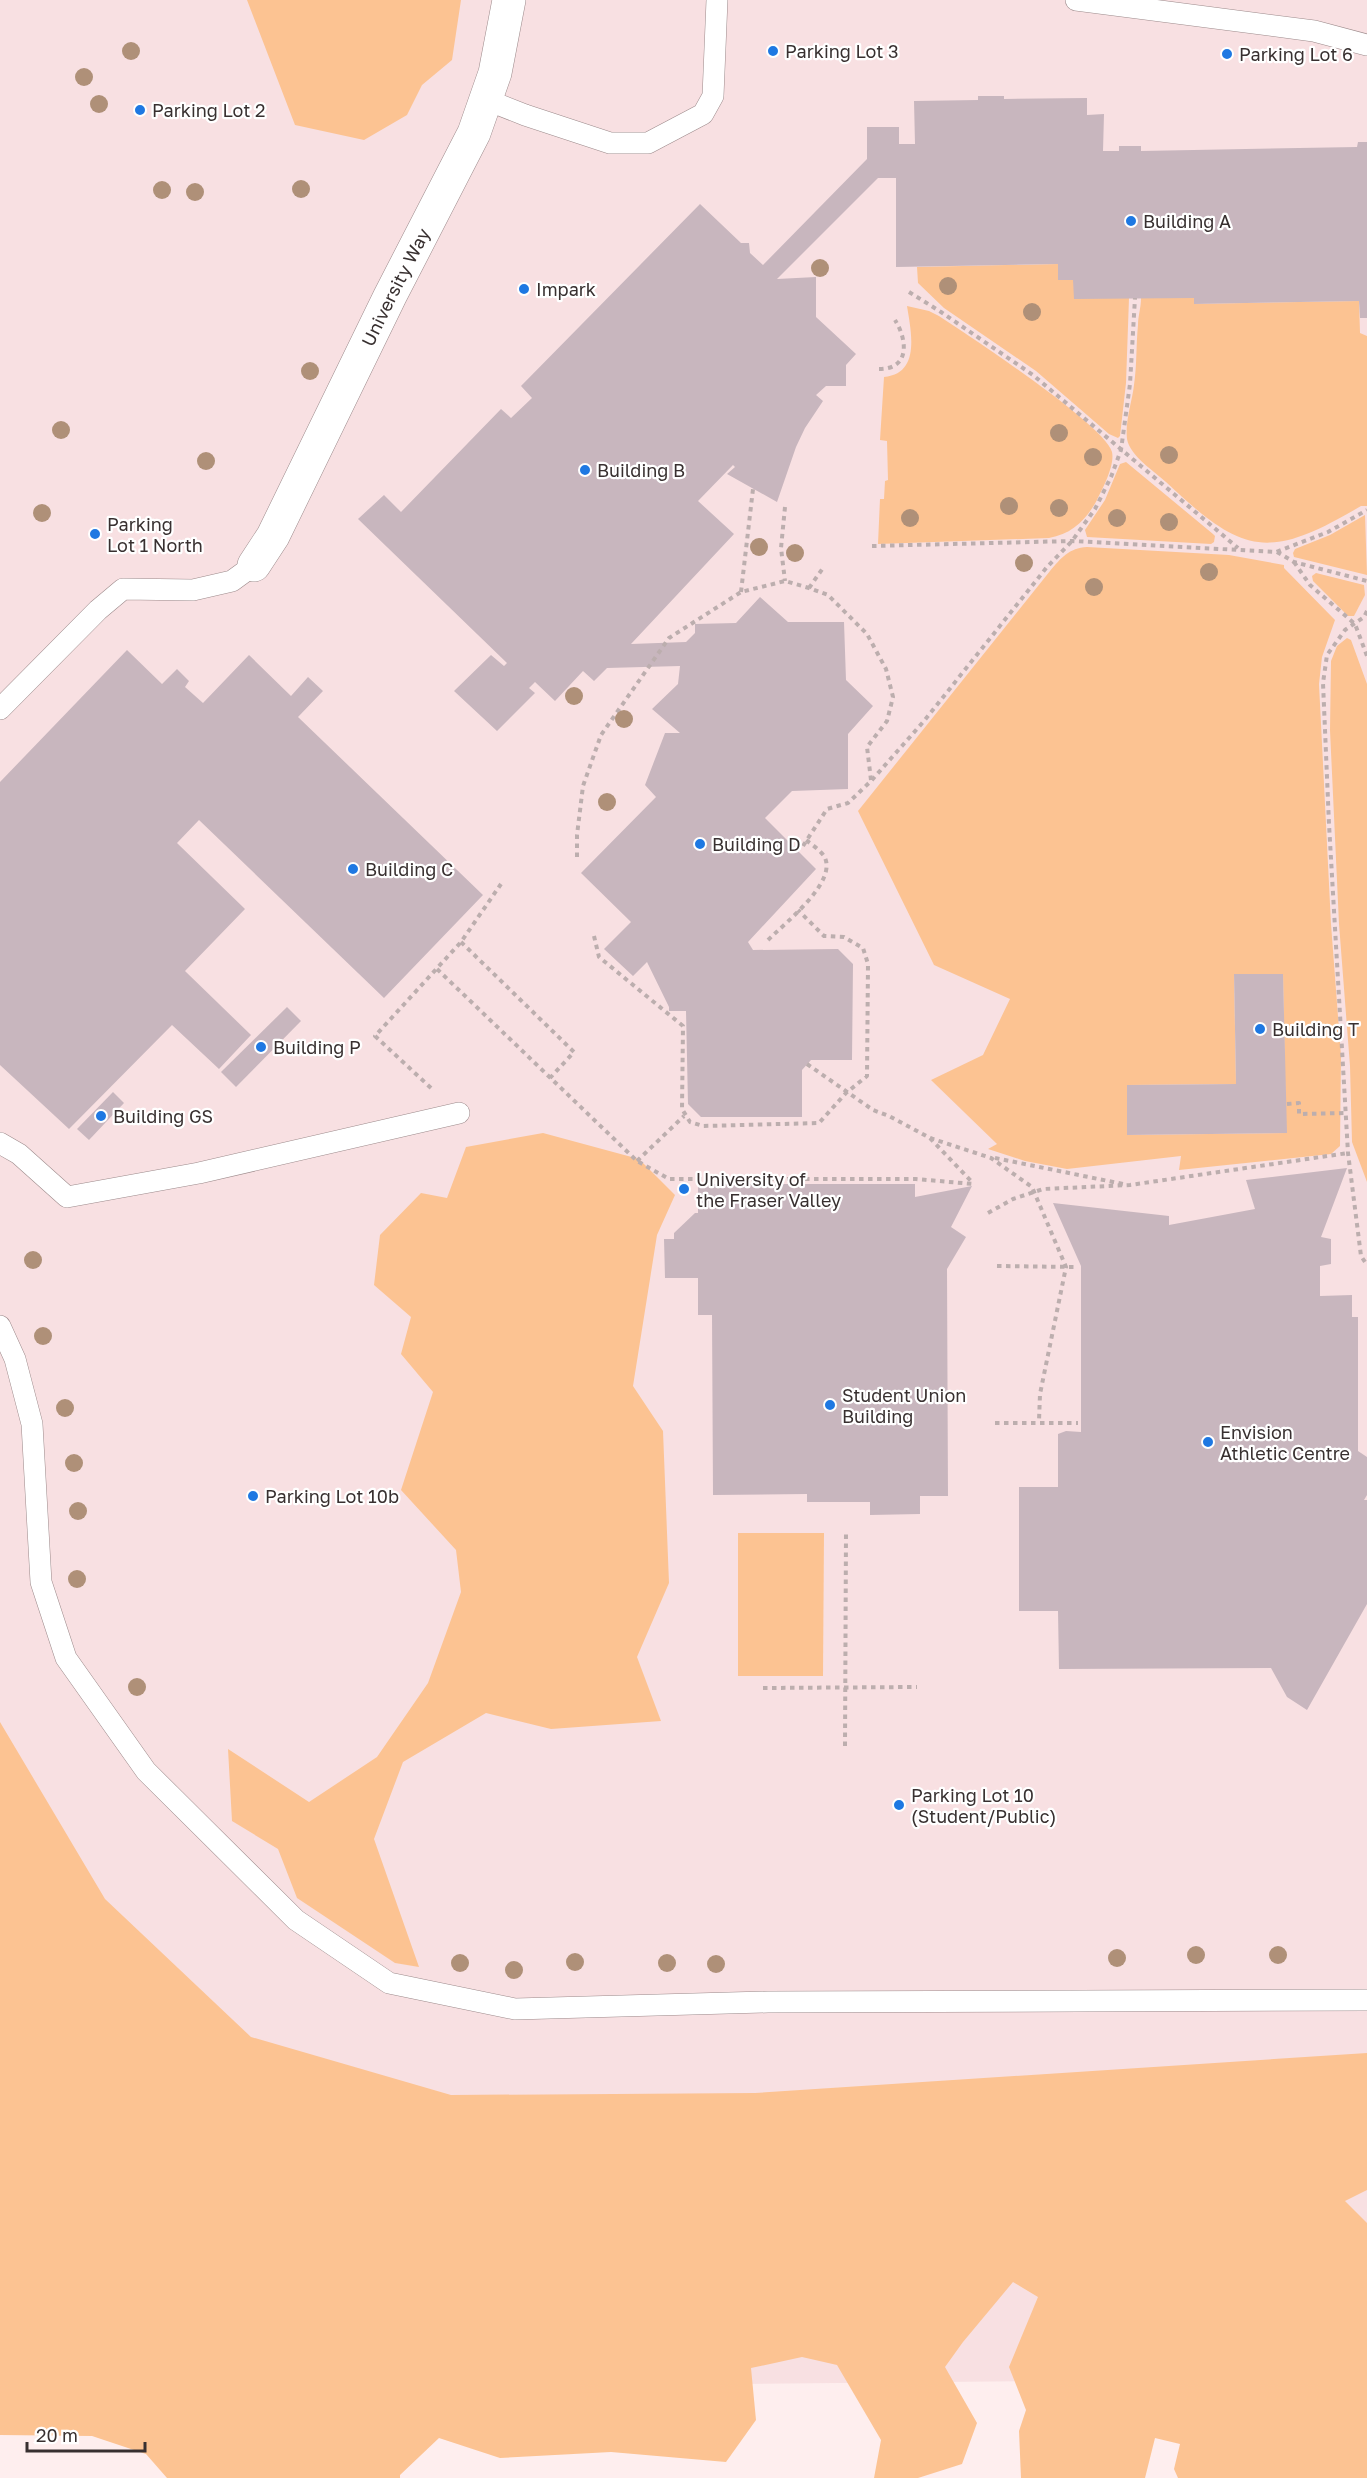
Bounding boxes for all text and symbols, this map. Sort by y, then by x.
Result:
place label: Parking Lot 3 [785,40,899,62]
place label: Parking Lot 6 [1239,43,1353,65]
marker: Parking Lot 3 [766,44,780,58]
marker: Parking Lot 6 [1220,47,1234,61]
place label: Parking Lot 2 [152,99,265,121]
marker: Parking Lot 2 [133,103,147,117]
place label: Building A [1143,210,1231,232]
marker: Building A [1124,214,1138,228]
street label: University Way [356,224,434,350]
place label: Impark [536,278,596,300]
marker: Impark [517,282,531,296]
place label: Building B [597,459,685,481]
marker: Building B [578,463,592,477]
place label: Parking Lot 1 North [107,513,203,556]
marker: Parking Lot 1 North [88,527,102,541]
place label: Building D [712,833,801,855]
marker: Building D [693,837,707,851]
place label: Building C [365,858,453,880]
marker: Building C [346,862,360,876]
place label: Building T [1272,1018,1359,1040]
marker: Building T [1253,1022,1267,1036]
place label: Building P [273,1036,361,1058]
marker: Building P [254,1040,268,1054]
place label: Building GS [113,1105,213,1127]
marker: Building GS [94,1109,108,1123]
place label: University of the Fraser Valley [696,1168,841,1211]
marker: University of the Fraser Valley [677,1182,691,1196]
place label: Student Union Building [842,1384,966,1427]
marker: Student Union Building [823,1398,837,1412]
place label: Envision Athletic Centre [1220,1421,1350,1464]
marker: Envision Athletic Centre [1201,1435,1215,1449]
place label: Parking Lot 10b [265,1485,399,1507]
marker: Parking Lot 10b [246,1489,260,1503]
place label: Parking Lot 10 (Student/Public) [911,1784,1056,1827]
marker: Parking Lot 10 (Student/Public) [892,1798,906,1812]
scale bar [27,2415,146,2453]
text: 20 m [36,2424,78,2446]

